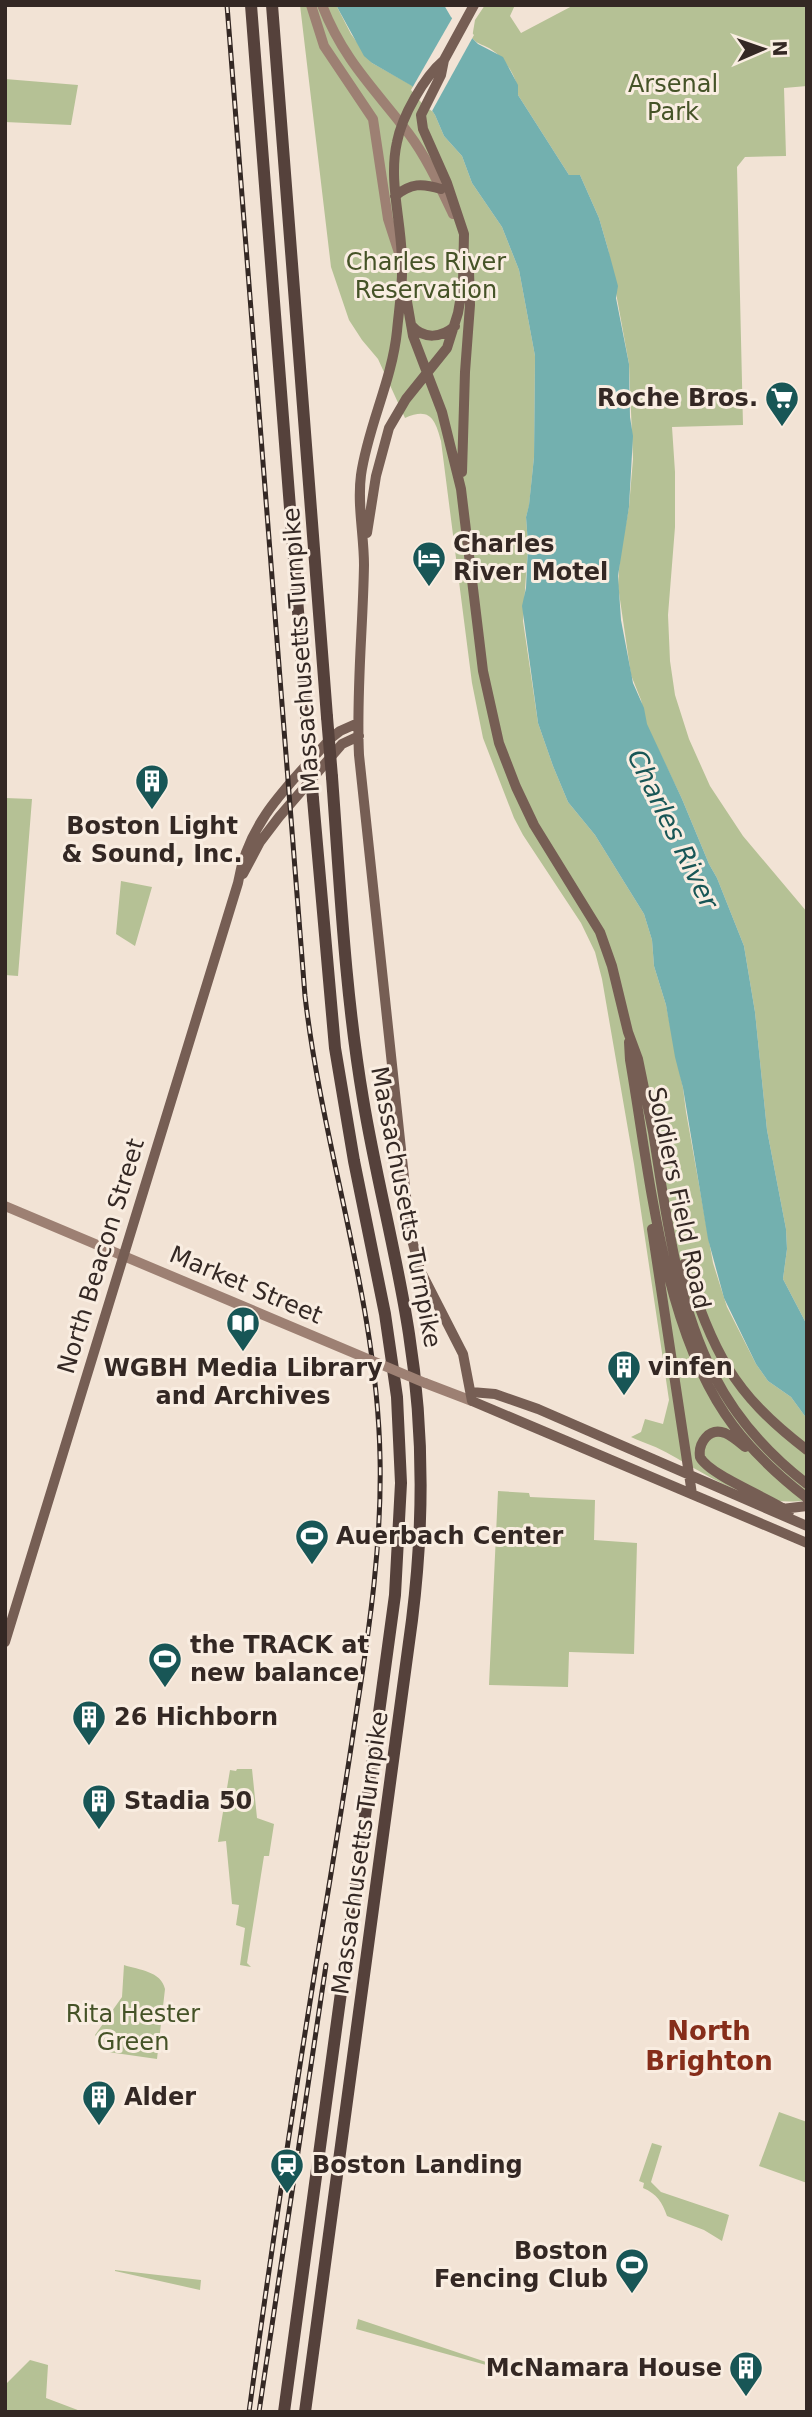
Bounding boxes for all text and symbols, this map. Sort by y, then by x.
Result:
north arrow [728,14,798,84]
text: N [769,40,791,57]
park label: Arsenal Park [628,70,718,126]
park label: Charles River Reservation [346,248,506,304]
supermarket icon: Roche Bros. [763,379,801,428]
place label: Roche Bros. [597,384,758,412]
street label: Massachusetts Turnpike [277,507,325,793]
place label: Charles River Motel [453,530,608,586]
hotel icon: Charles River Motel [410,539,448,588]
water label: Charles River [621,744,726,916]
building icon: Boston Light & Sound, Inc. [133,762,171,811]
place label: Boston Light & Sound, Inc. [61,812,243,868]
street label: Massachusetts Turnpike [365,1064,447,1350]
street label: Soldiers Field Road [642,1084,716,1312]
street label: North Beacon Street [52,1135,150,1377]
street label: Market Street [165,1240,327,1330]
library icon: WGBH Media Library and Archives [224,1304,262,1353]
building icon: vinfen [605,1348,643,1397]
place label: vinfen [648,1353,733,1381]
place label: WGBH Media Library and Archives [103,1354,383,1410]
sports icon: Auerbach Center [293,1517,331,1566]
place label: Auerbach Center [336,1522,564,1550]
place label: the TRACK at new balance [190,1631,369,1687]
sports icon: the TRACK at new balance [146,1640,184,1689]
building icon: 26 Hichborn [70,1698,108,1747]
place label: 26 Hichborn [114,1703,278,1731]
street label: Massachusetts Turnpike [326,1710,394,1996]
building icon: Stadia 50 [80,1782,118,1831]
place label: Stadia 50 [124,1787,252,1815]
park label: Rita Hester Green [66,2000,200,2056]
district label: North Brighton [645,2016,773,2076]
building icon: Alder [80,2078,118,2127]
place label: Alder [124,2083,196,2111]
station icon: Boston Landing [268,2146,306,2195]
place label: Boston Landing [312,2151,523,2179]
place label: Boston Fencing Club [434,2237,608,2293]
sports icon: Boston Fencing Club [613,2246,651,2295]
building icon: McNamara House [727,2349,765,2398]
place label: McNamara House [486,2354,722,2382]

